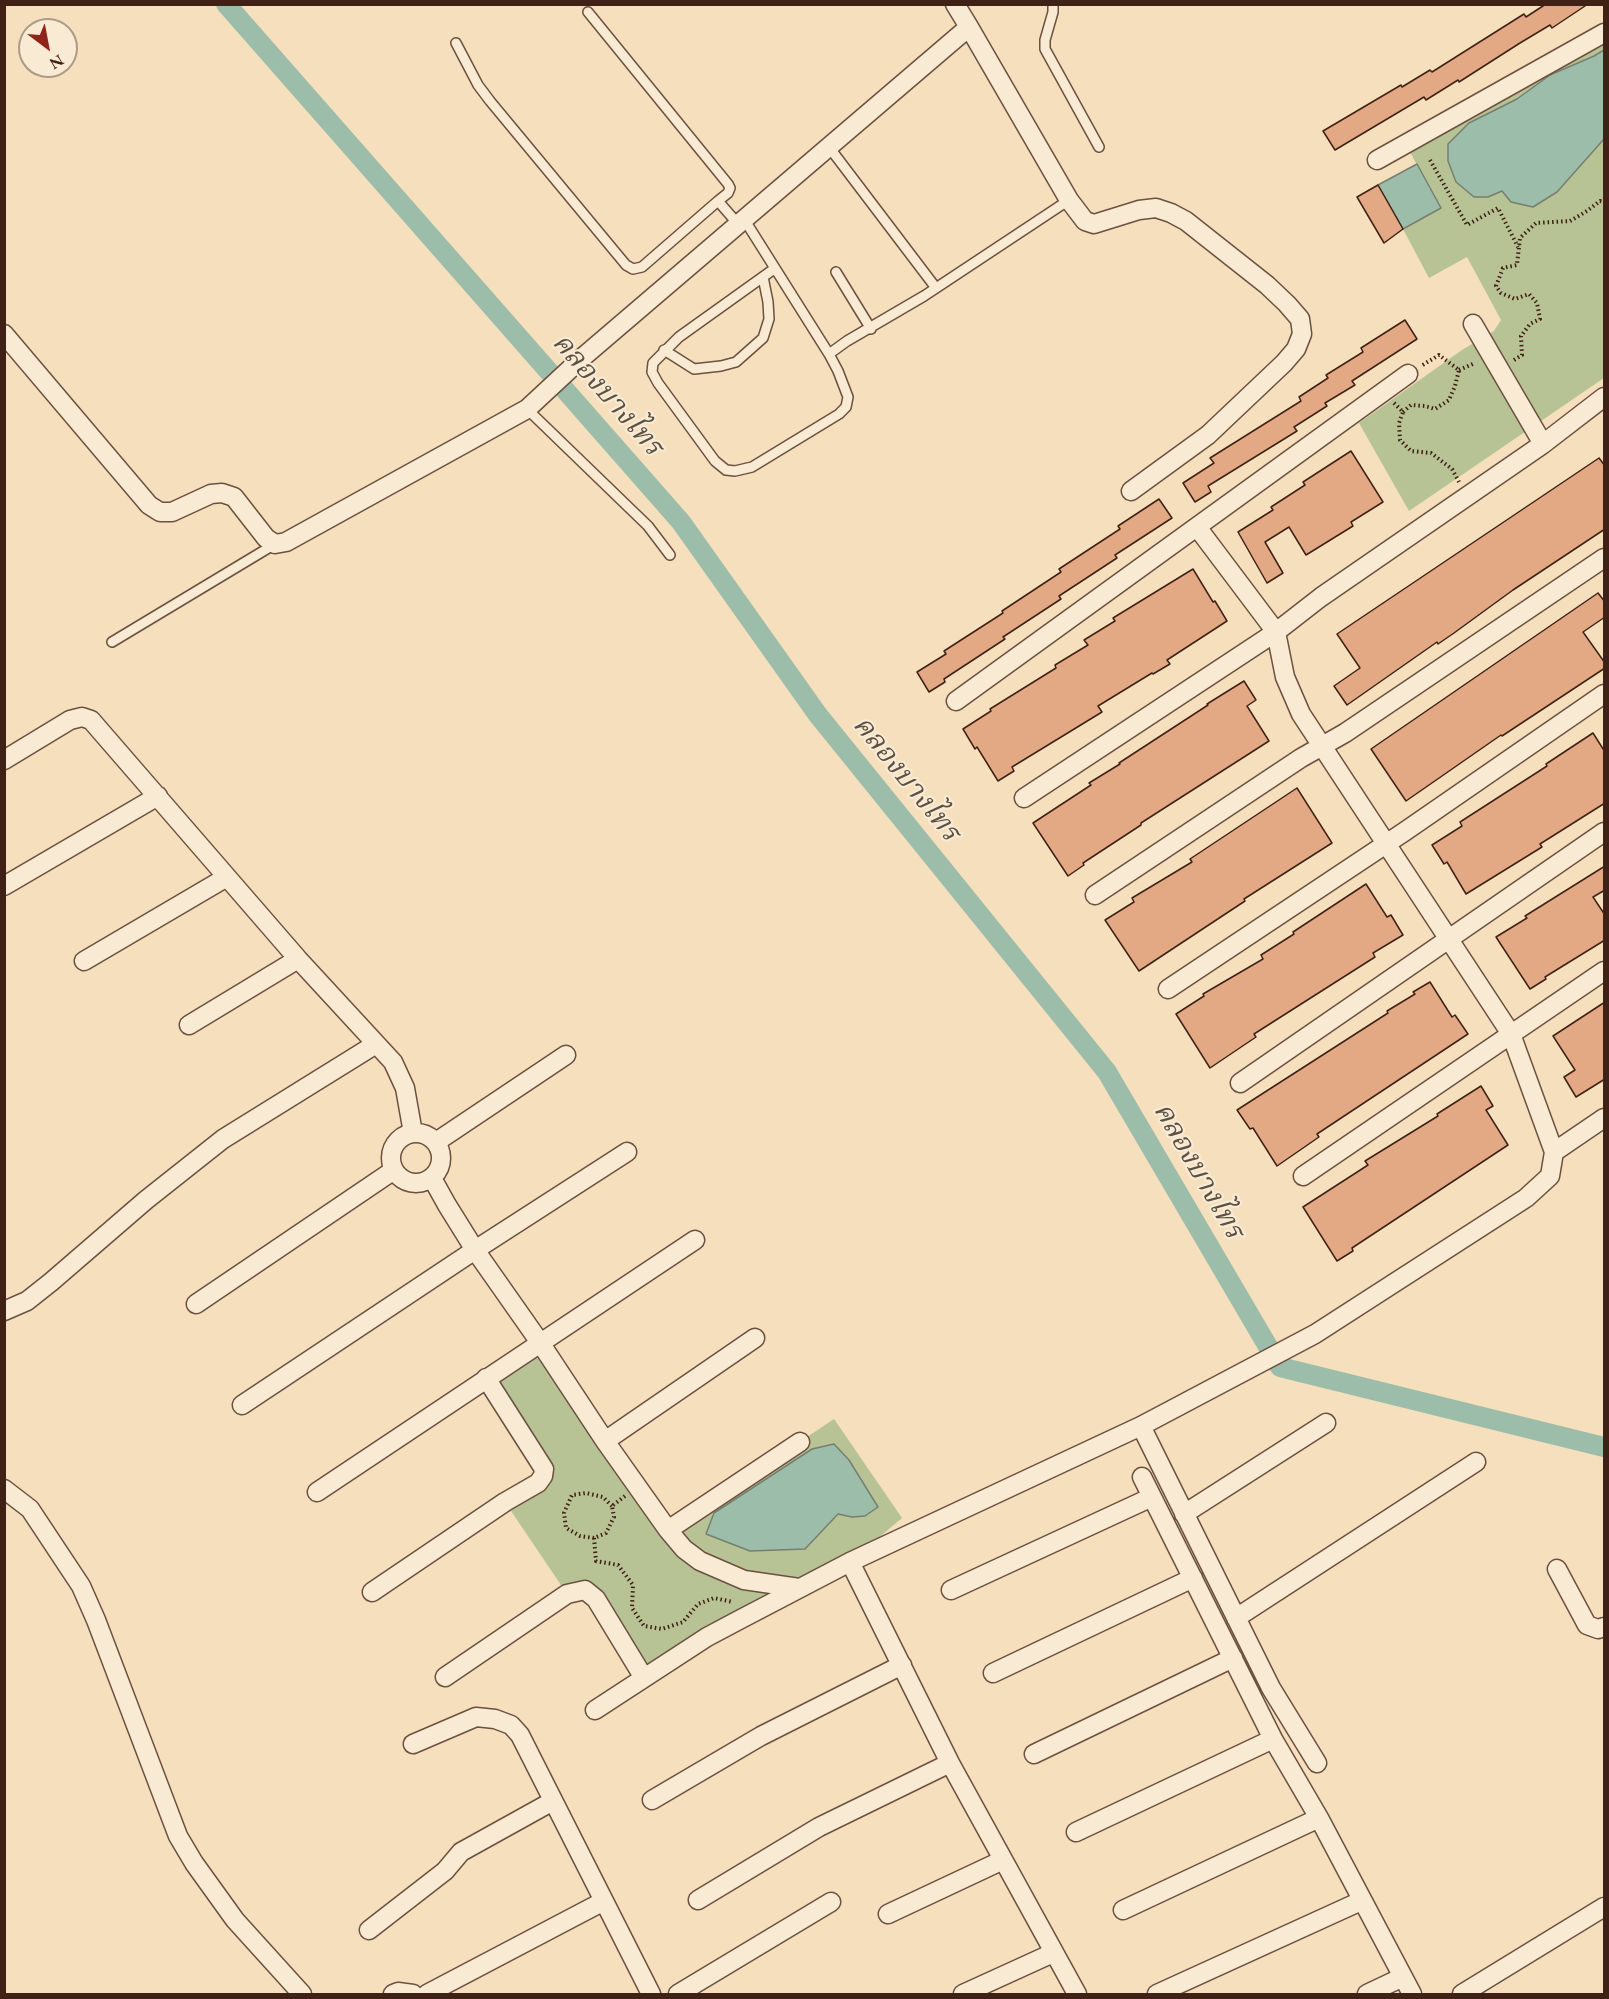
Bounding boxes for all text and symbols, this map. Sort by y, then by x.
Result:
north arrow [18,18,78,78]
text: N [46,50,68,74]
water label: คลองบางไทร [545,327,669,463]
water label: คลองบางไทร [845,709,967,849]
water label: คลองบางไทร [1145,1097,1251,1245]

